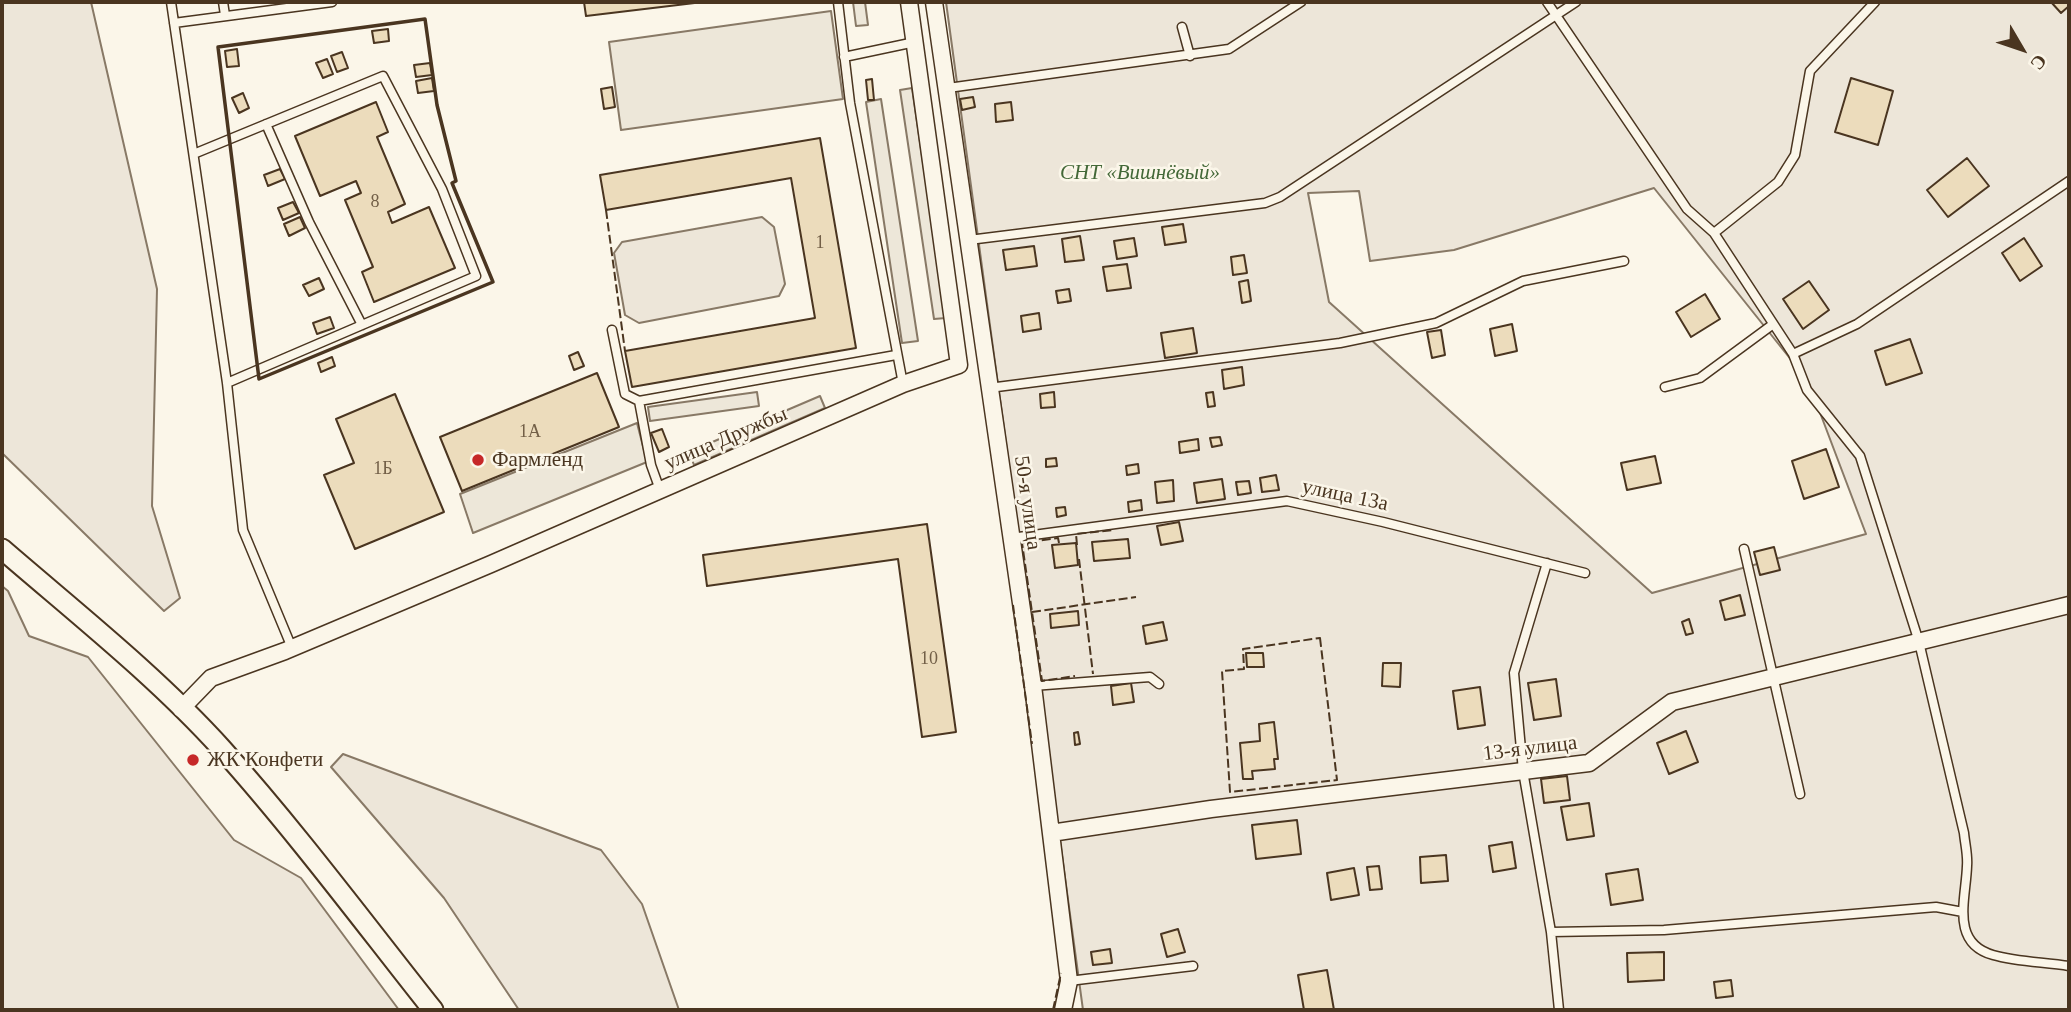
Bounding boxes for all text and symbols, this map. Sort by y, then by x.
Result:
north arrow [1987,14,2057,84]
text: С [2026,51,2051,74]
park label: СНТ «Вишнёвый» [1060,160,1220,186]
house number: 8 [370,191,380,213]
house number: 1 [816,232,824,254]
street label: улица Дружбы [661,402,791,476]
house number: 1А [519,421,541,443]
place label: Фармленд [492,447,583,473]
marker: Фармленд [470,452,486,468]
street label: 50-я улица [1008,454,1046,552]
house number: 1Б [373,458,393,480]
street label: улица 13а [1300,475,1390,517]
house number: 10 [920,648,938,670]
street label: 13-я улица [1481,731,1579,767]
place label: ЖК Конфети [207,747,323,773]
marker: ЖК Конфети [185,752,201,768]

